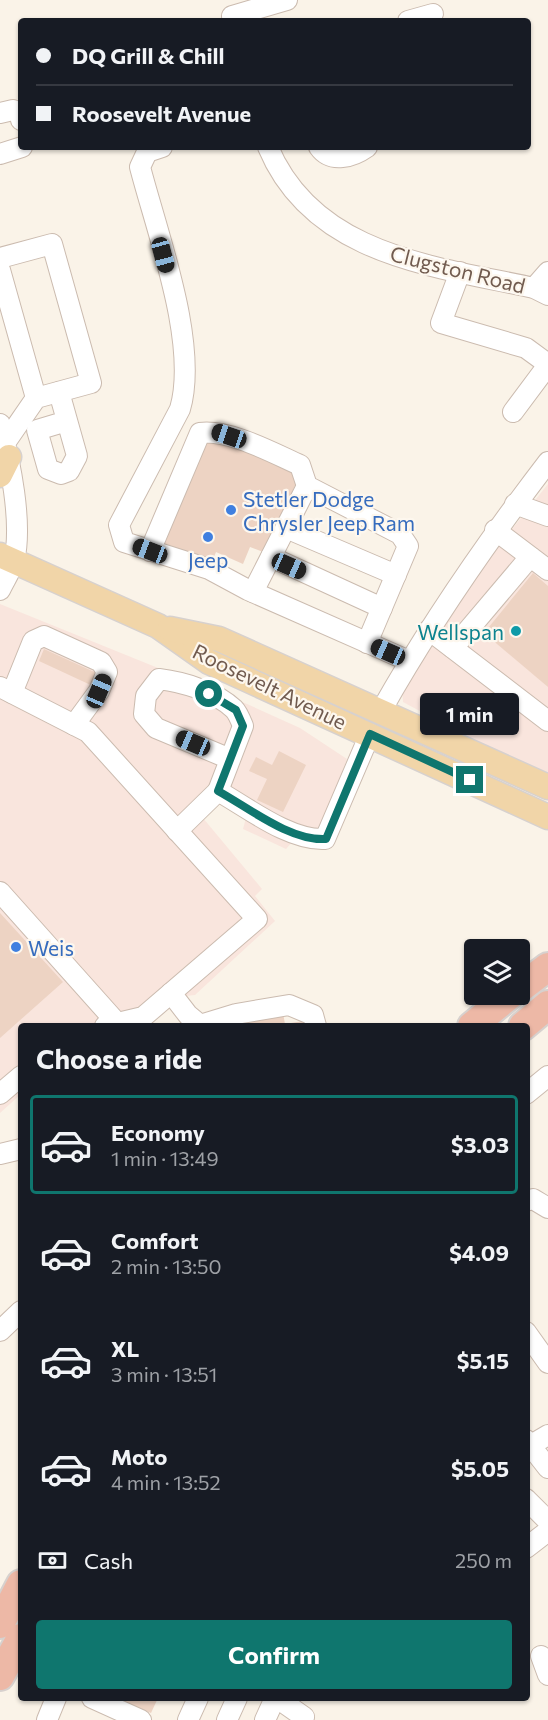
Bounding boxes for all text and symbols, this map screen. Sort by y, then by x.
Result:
text: DQ Grill & Chill [72,42,225,69]
text: Roosevelt Avenue [72,100,251,127]
car [150,235,176,275]
street label: Clugston Road [388,240,528,298]
car [209,422,249,450]
place label: Stetler Dodge Chrysler Jeep Ram [243,486,415,535]
marker: Stetler Dodge Chrysler Jeep Ram [224,503,238,517]
marker: Jeep [201,530,215,544]
car [130,536,170,566]
place label: Jeep [188,547,228,572]
car [269,550,309,582]
place label: Wellspan [417,619,504,644]
marker: Wellspan [509,624,523,638]
car [368,636,408,668]
street label: Roosevelt Avenue [189,638,351,734]
car [84,671,114,711]
route start [195,680,222,707]
callout: 1 min [420,693,520,735]
text: 1 min [446,702,493,726]
car [173,728,213,758]
route end [456,766,483,793]
place label: Weis [28,935,74,960]
map controls [464,939,530,1005]
button: layers [464,939,530,1005]
marker: Weis [9,940,23,954]
text: Choose a ride [36,1042,202,1075]
icon: car [39,1118,93,1172]
text: Economy [111,1119,205,1146]
text: $3.03 [451,1131,509,1158]
text: 1 min · 13:49 [111,1146,219,1170]
icon: car [39,1226,93,1280]
text: Comfort [111,1227,199,1254]
text: $4.09 [449,1239,509,1266]
text: 2 min · 13:50 [111,1254,222,1278]
icon: car [39,1334,93,1388]
text: XL [111,1335,139,1362]
text: $5.15 [457,1347,509,1374]
text: 3 min · 13:51 [111,1362,217,1386]
icon: car [39,1442,93,1496]
text: Moto [111,1443,167,1470]
text: $5.05 [451,1455,509,1482]
text: 4 min · 13:52 [111,1470,221,1494]
icon: cash [36,1544,69,1577]
text: Cash [84,1547,133,1574]
text: 250 m [455,1548,512,1572]
button: Confirm [36,1620,512,1689]

